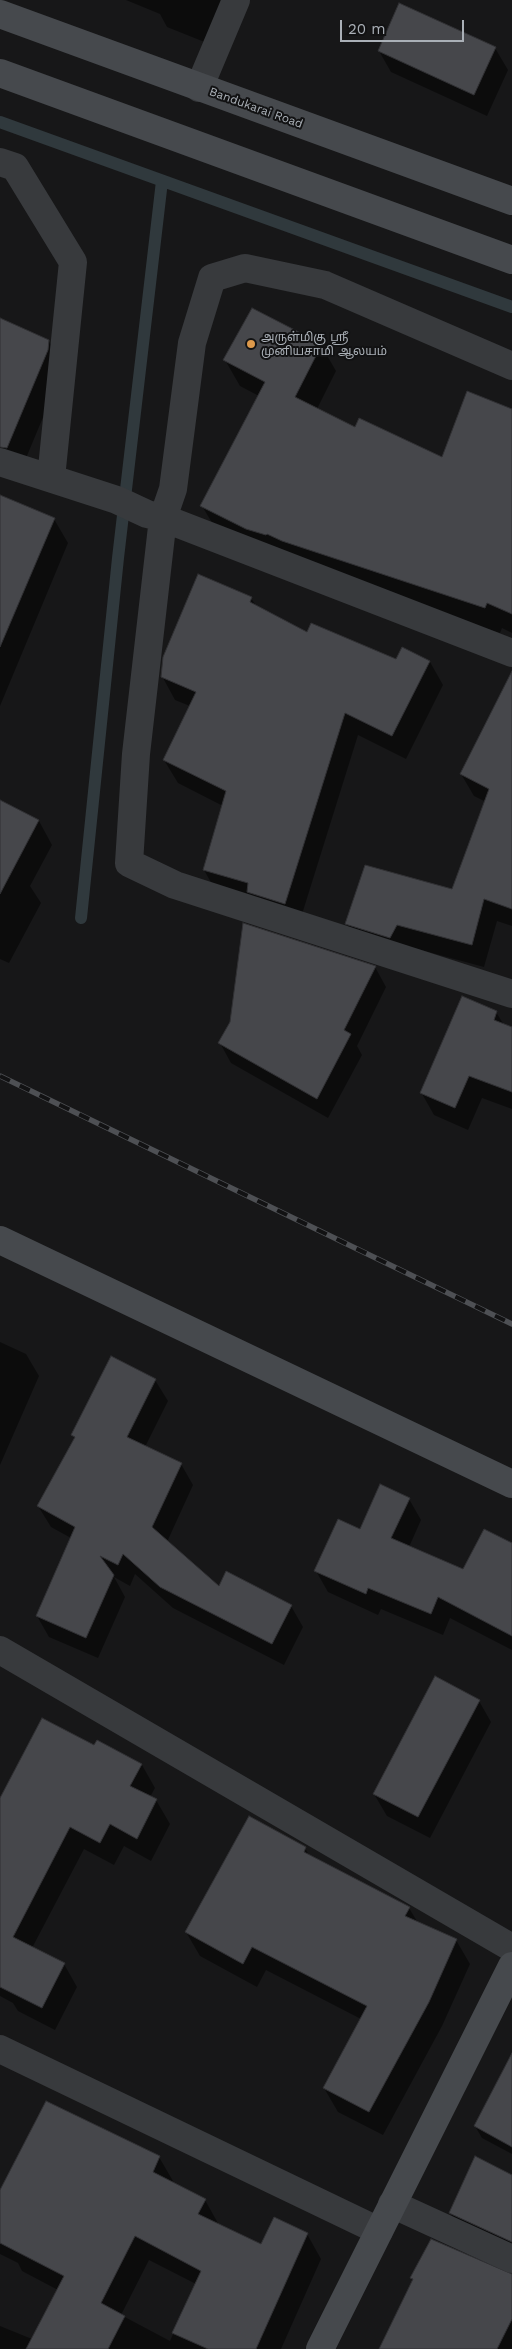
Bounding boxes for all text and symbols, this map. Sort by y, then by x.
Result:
scale bar [342,10,466,42]
text: 20 m [348,20,386,38]
street label: Bandukarai Road [207,84,305,132]
place label: அருள்மிகு ஶ்ரீ முனியசாமி ஆலயம் [261,330,387,358]
marker: அருள்மிகு ஶ்ரீ முனியசாமி ஆலயம் [245,338,257,350]

